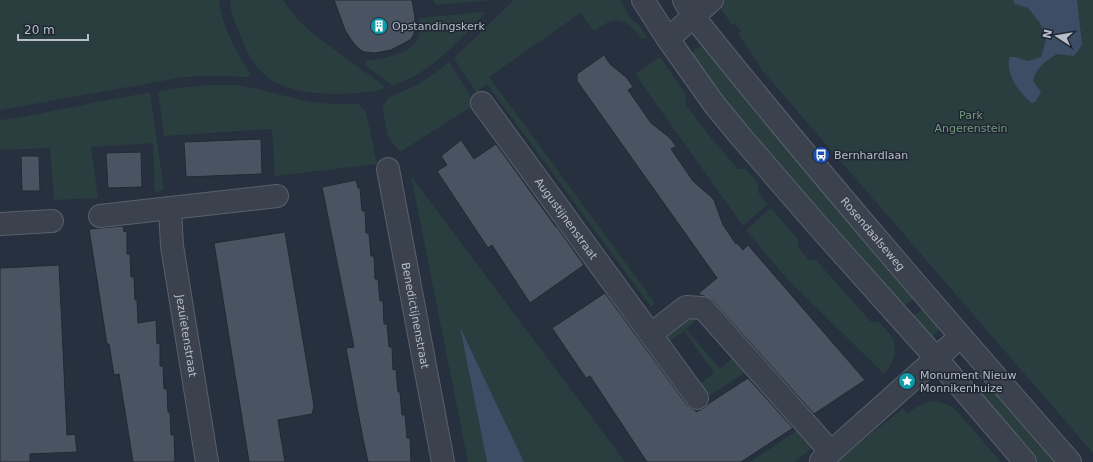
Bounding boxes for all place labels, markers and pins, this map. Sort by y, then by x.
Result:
building icon: Opstandingskerk [369,16,389,36]
place label: Opstandingskerk [392,20,485,33]
bus stop icon: Bernhardlaan [811,145,831,165]
place label: Bernhardlaan [834,149,908,162]
place label: Monument Nieuw Monnikenhuize [920,369,1016,395]
place icon: Monument Nieuw Monnikenhuize [897,371,917,391]

